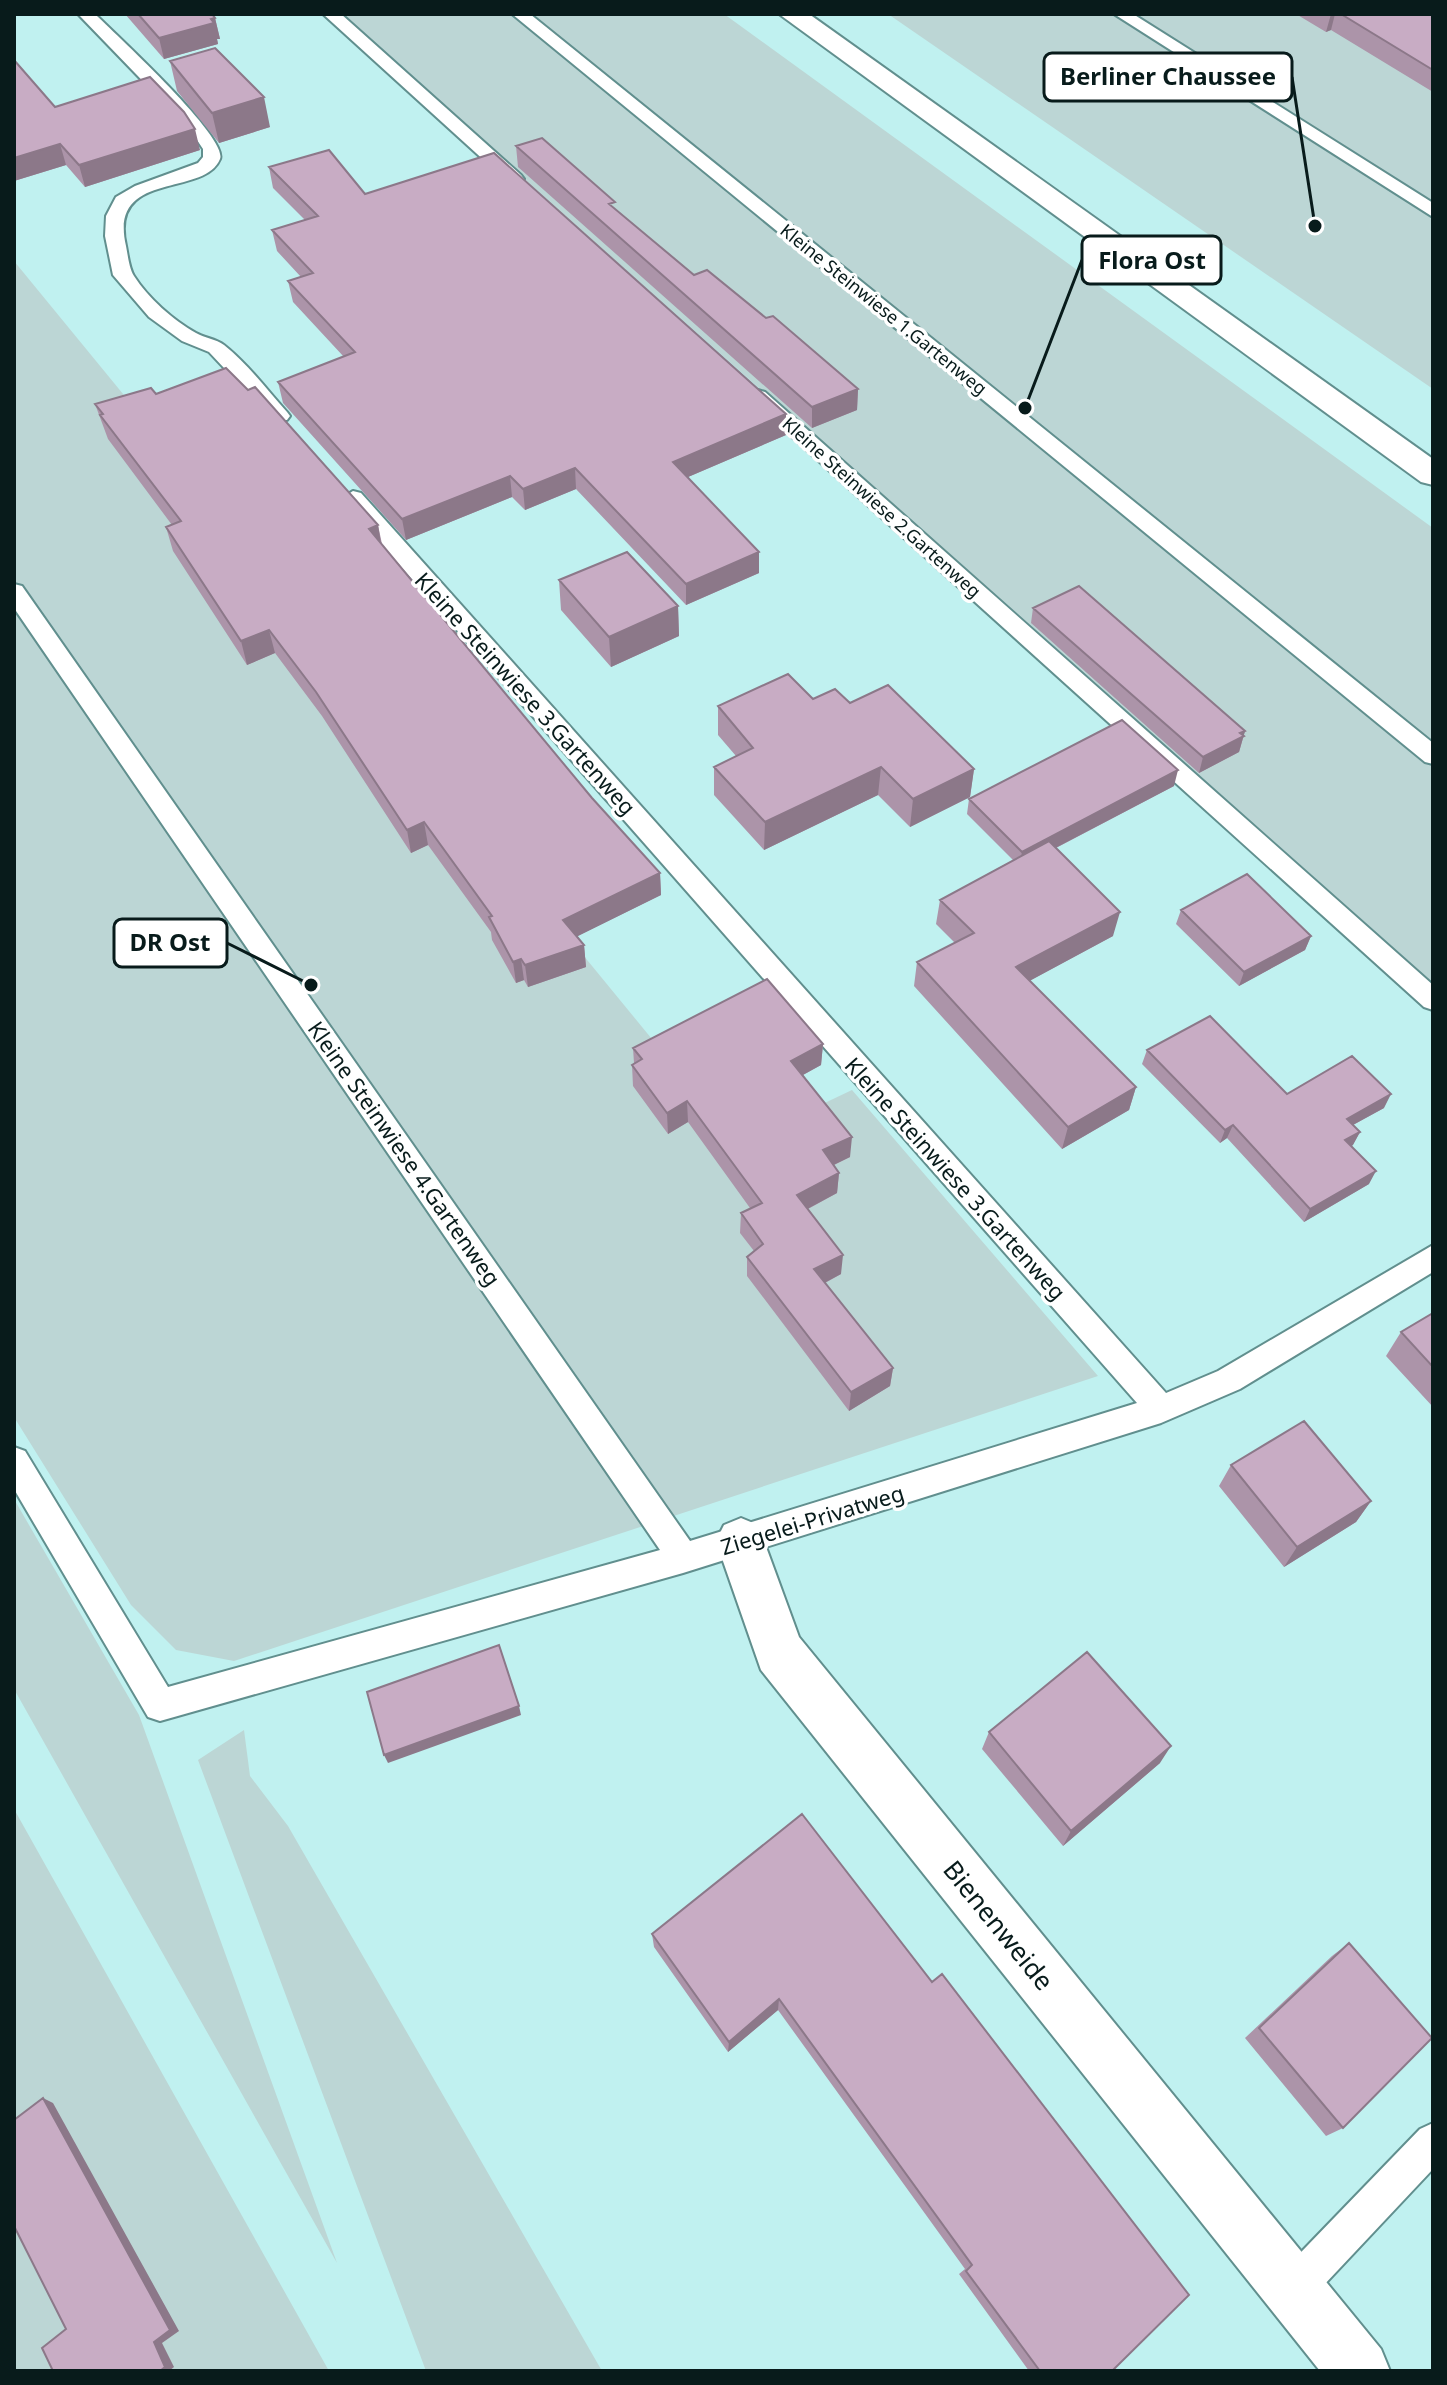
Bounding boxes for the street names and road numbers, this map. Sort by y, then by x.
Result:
street label: Kleine Steinwiese 1.Gartenweg [776,218,992,400]
street label: Kleine Steinwiese 2.Gartenweg [778,411,986,603]
street label: Kleine Steinwiese 3.Gartenweg [409,565,643,821]
street label: Kleine Steinwiese 4.Gartenweg [302,1015,508,1291]
street label: Kleine Steinwiese 3.Gartenweg [839,1050,1073,1306]
street label: Ziegelei-Privatweg [717,1477,907,1561]
street label: Bienenweide [935,1852,1063,1998]

